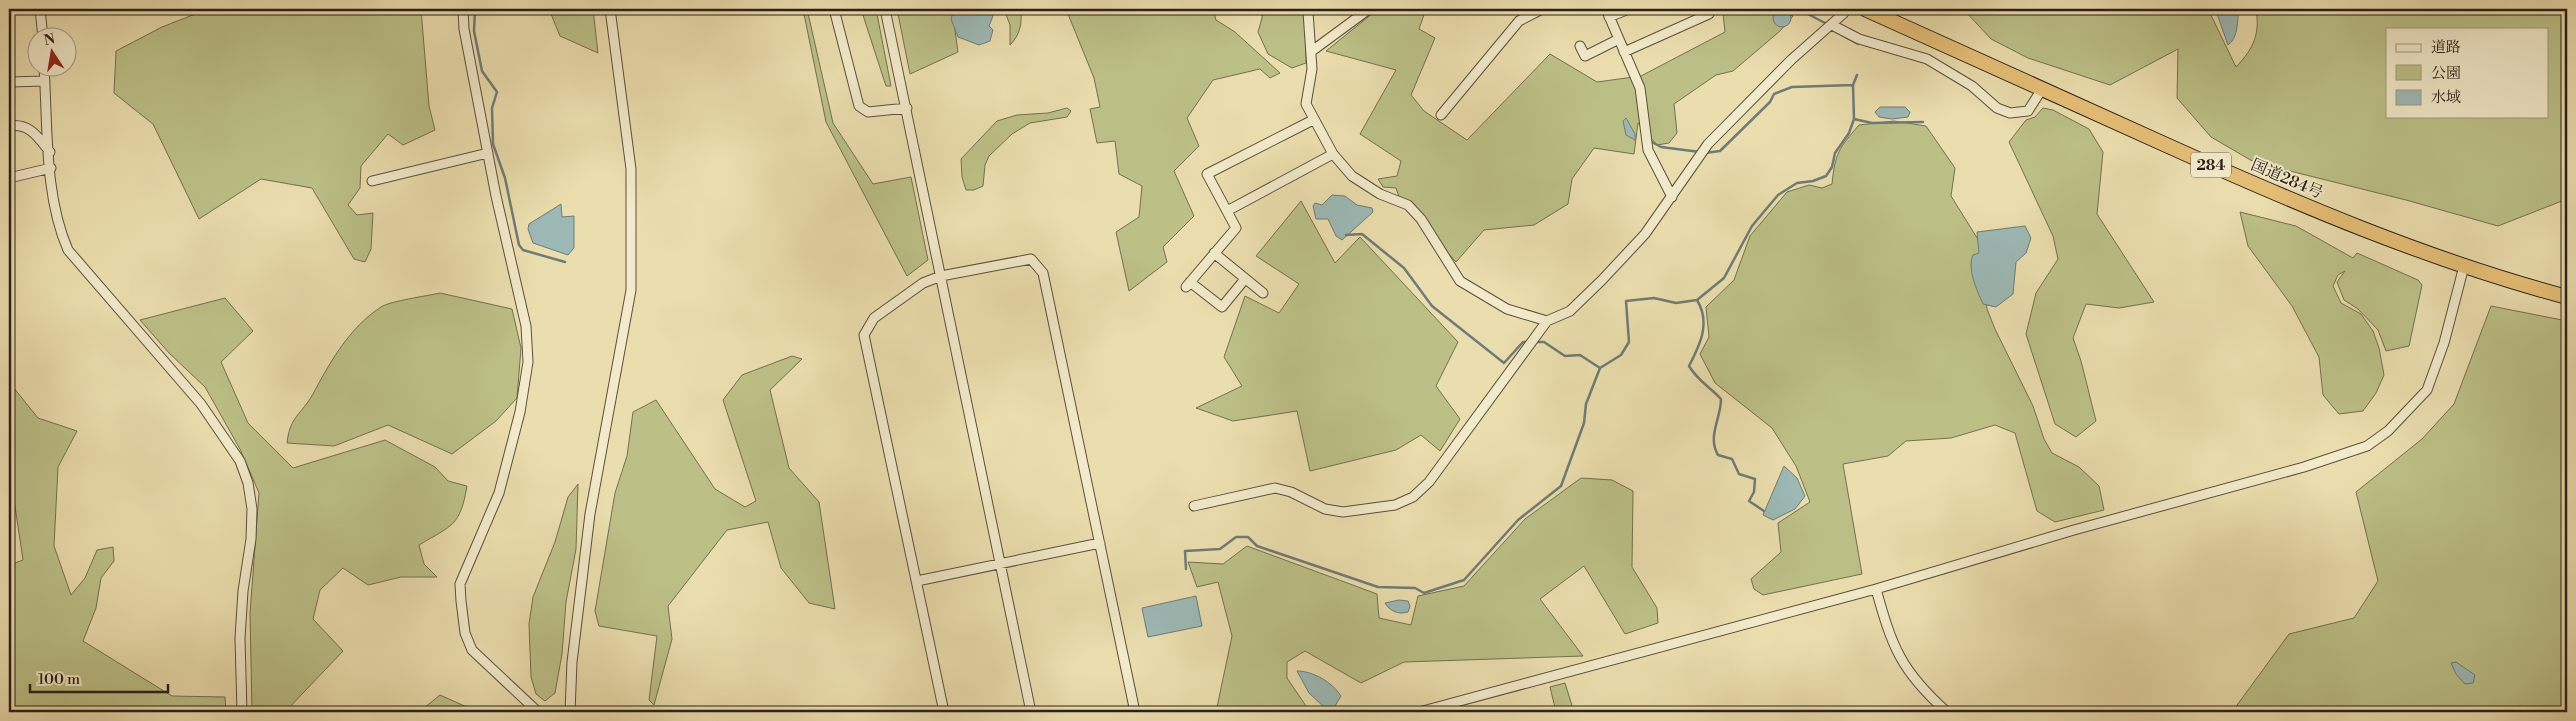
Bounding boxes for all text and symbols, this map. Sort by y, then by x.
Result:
north arrow [28,28,78,78]
legend [2386,28,2548,118]
text: N [42,30,57,50]
text: 道路 [2431,38,2461,57]
text: 公園 [2431,64,2461,83]
text: 水域 [2431,88,2461,107]
road number: 284 [2191,152,2231,178]
street label: 国道284号 [2248,155,2326,203]
scale bar [30,661,168,693]
text: 100 m [38,670,80,689]

